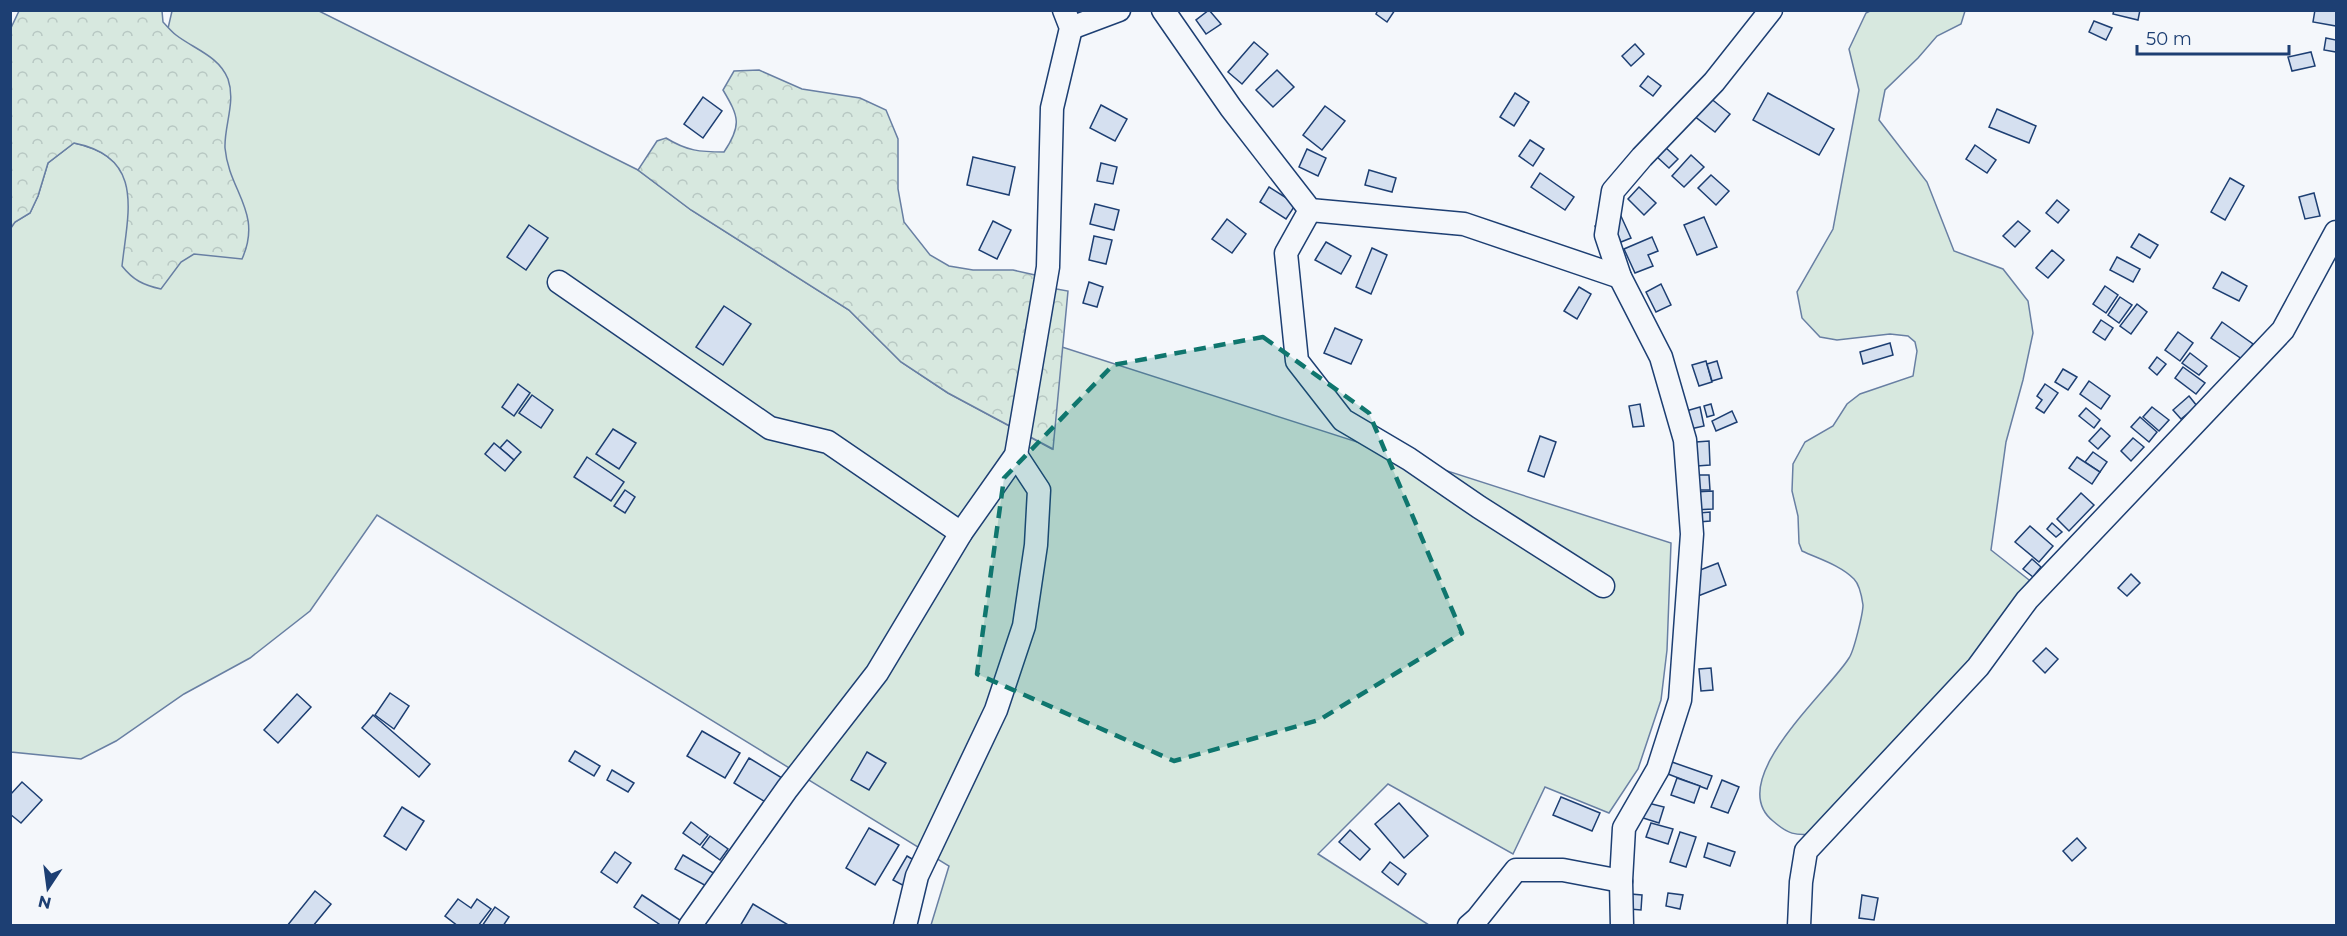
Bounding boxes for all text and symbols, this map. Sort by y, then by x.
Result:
scale bar [2137,18,2288,56]
text: 50 m [2146,28,2192,50]
north arrow [18,858,78,918]
text: N [36,891,53,913]

